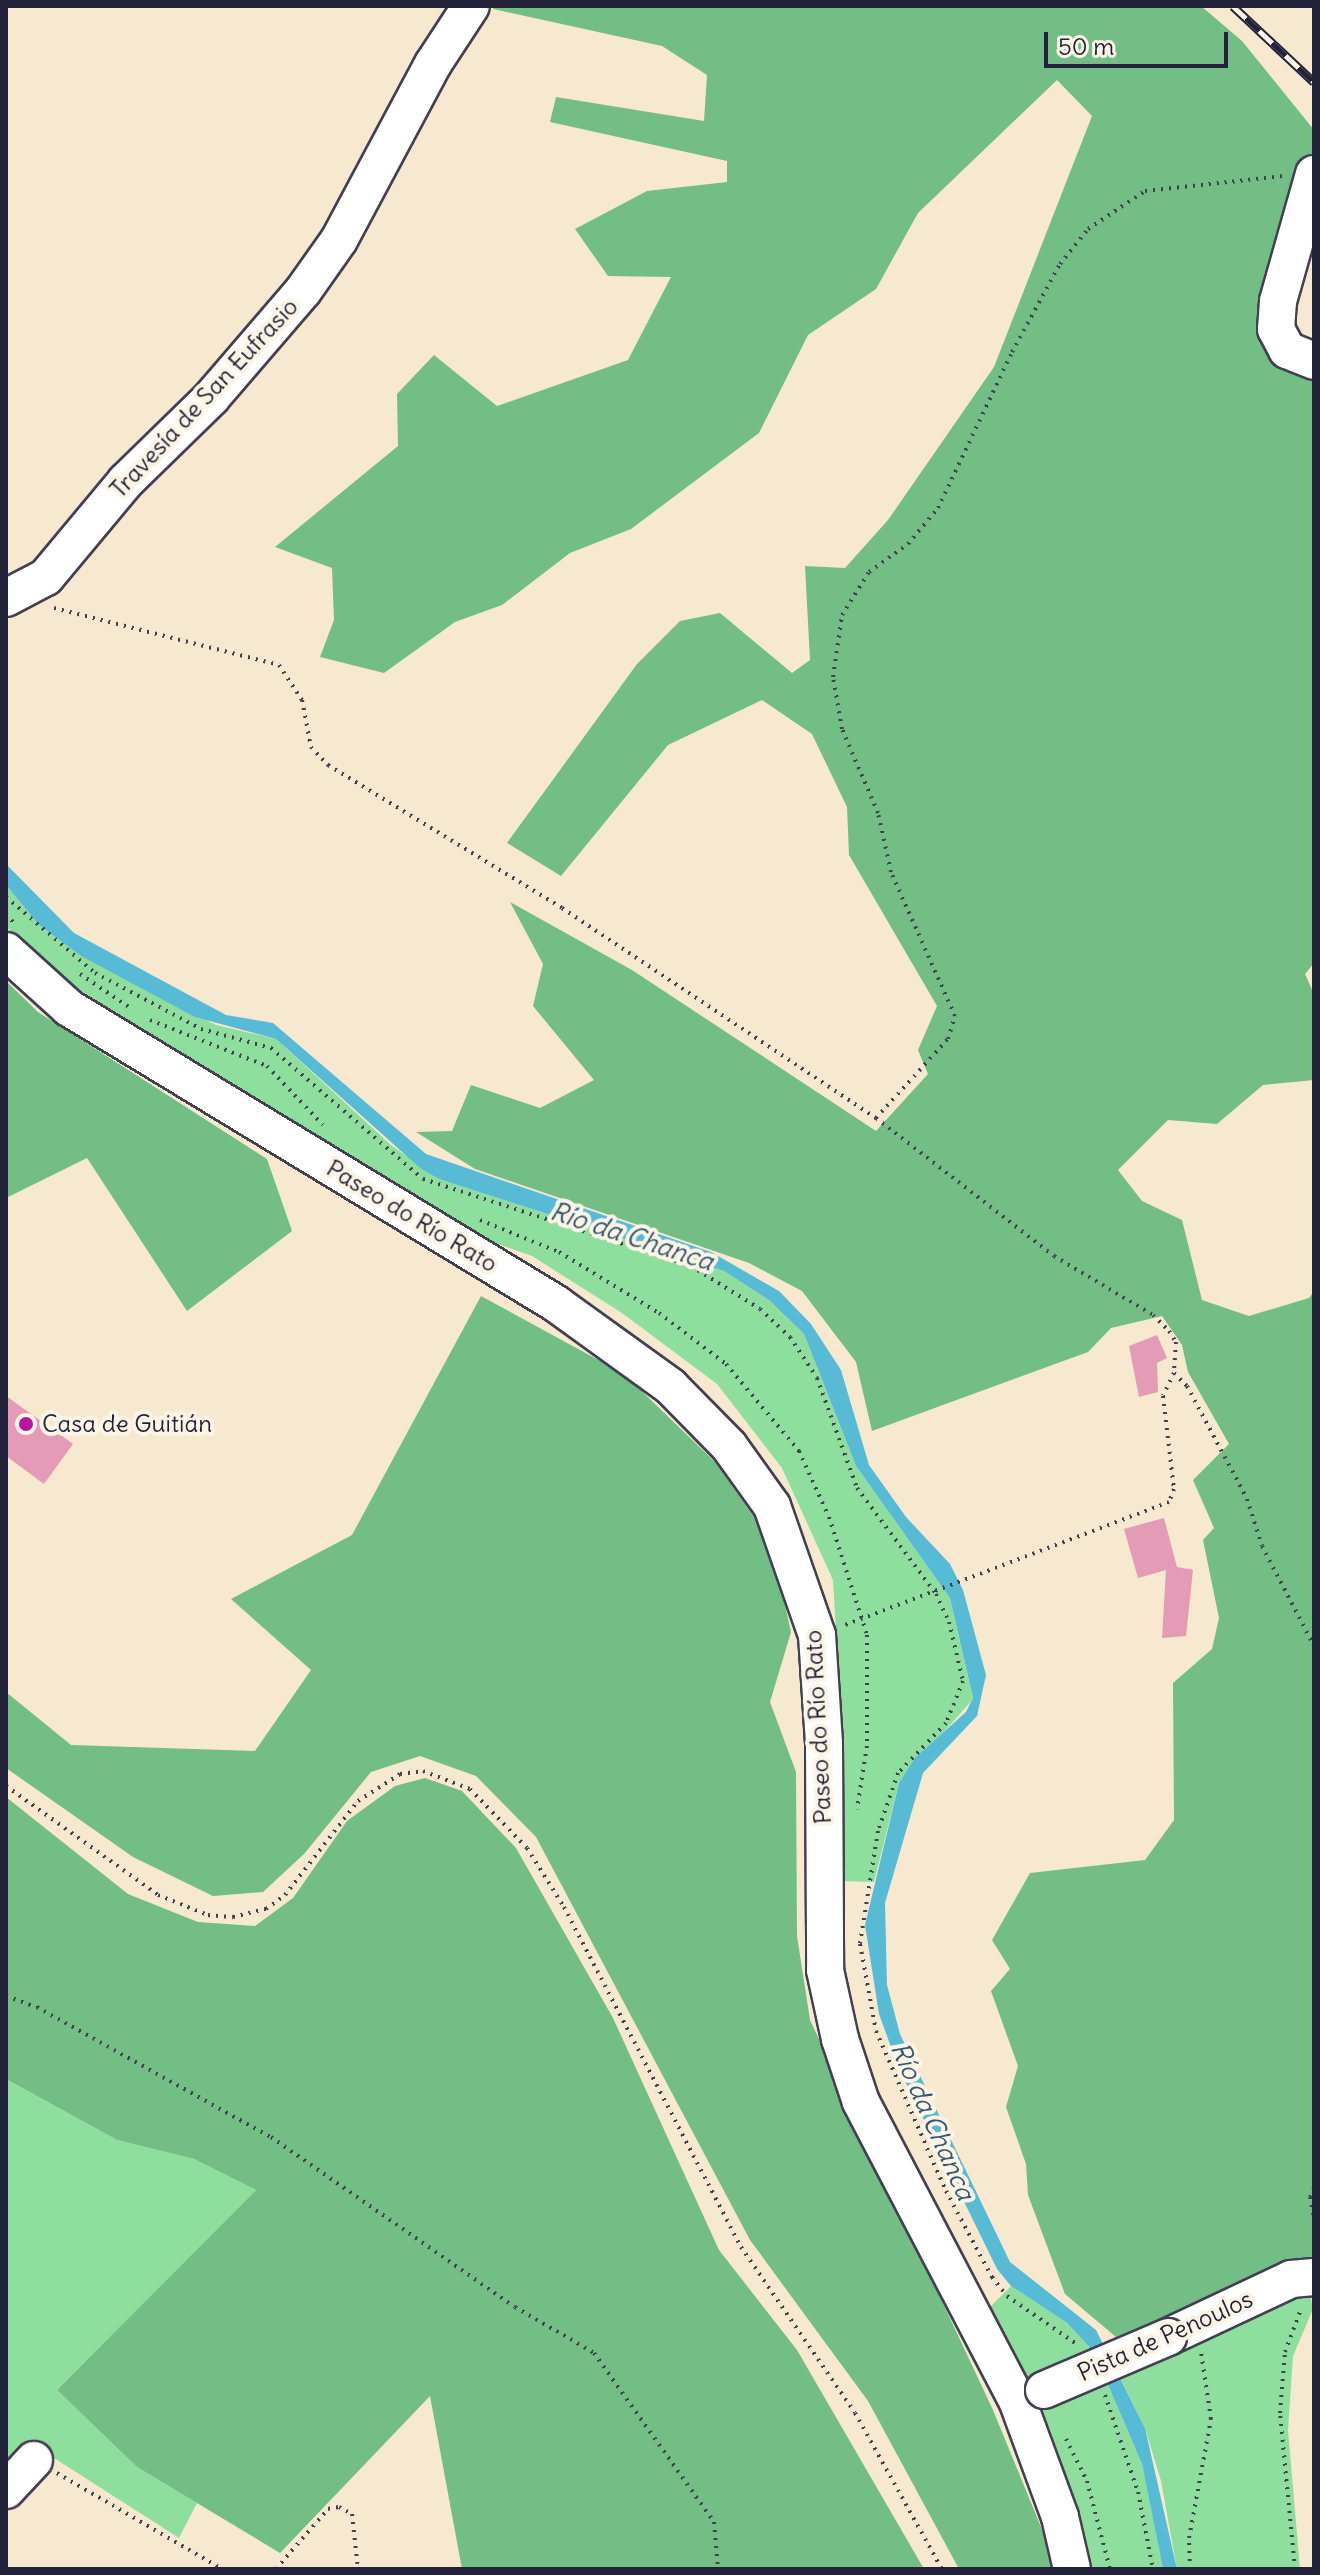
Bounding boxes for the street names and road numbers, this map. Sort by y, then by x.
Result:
street label: Travesía de San Eufrasio [104,292,304,504]
street label: Paseo do Río Rato [321,1154,503,1278]
street label: Paseo do Río Rato [799,1629,837,1825]
street label: Pista de Penoulos [1073,2285,1257,2387]

